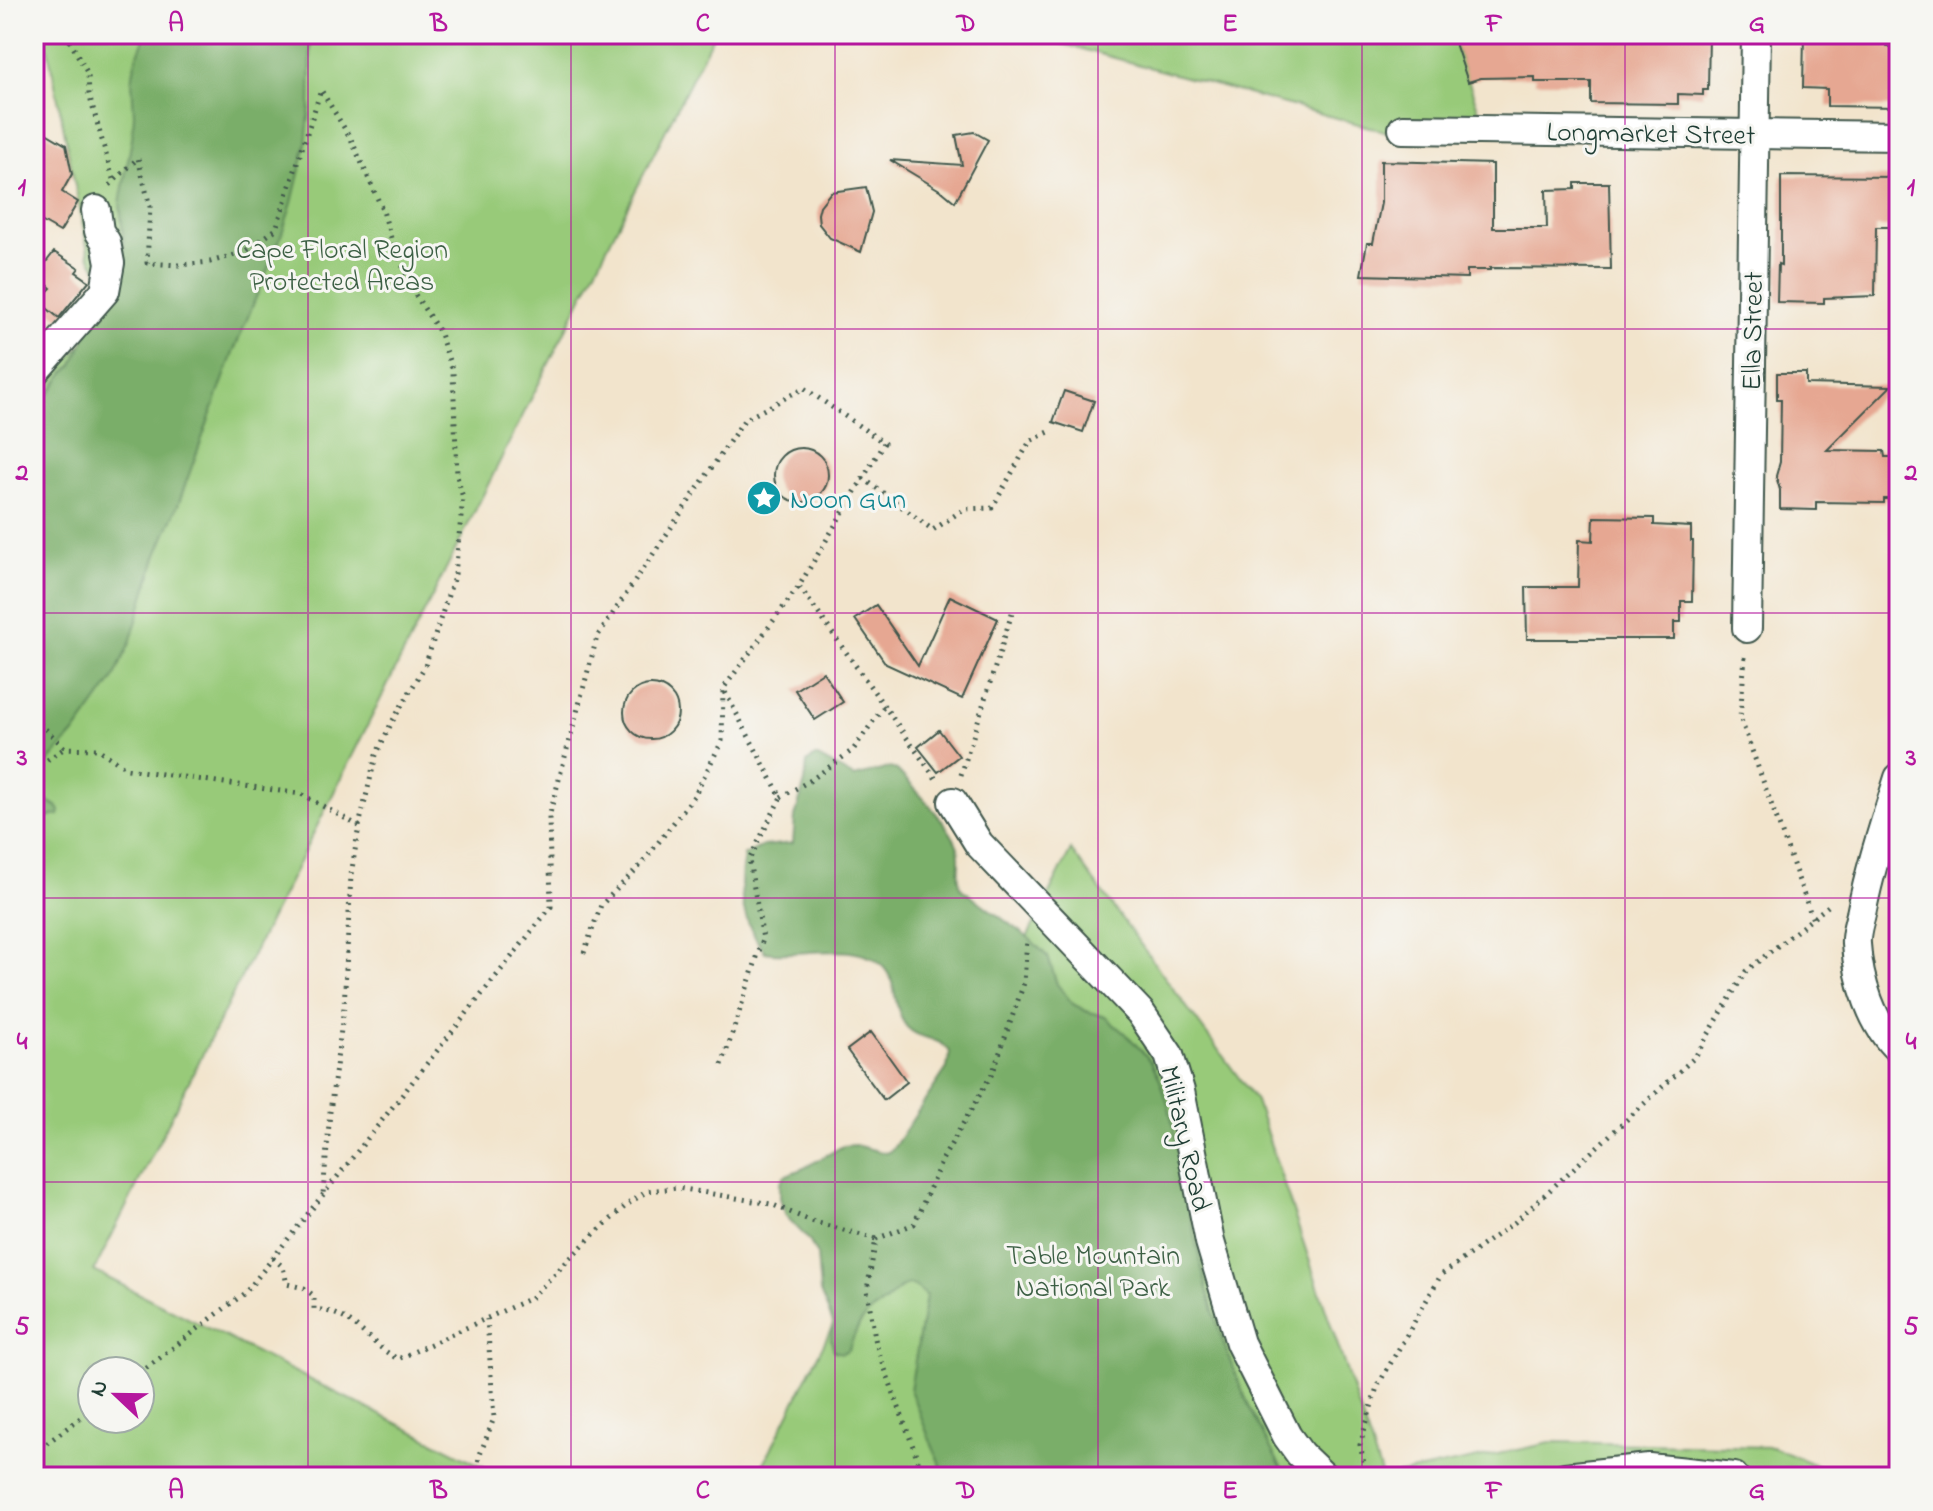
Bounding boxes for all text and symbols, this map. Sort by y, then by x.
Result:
text: A [168,6,184,44]
text: B [429,6,448,44]
text: C [696,6,710,44]
text: D [955,6,976,44]
text: E [1222,6,1238,44]
text: F [1484,6,1503,44]
text: G [1749,6,1765,44]
street label: Longmarket Street [1546,113,1756,158]
text: 1 [18,170,27,208]
text: 1 [1907,170,1916,208]
park label: Cape Floral Region Protected Areas [236,231,448,304]
street label: Ella Street [1733,271,1776,391]
text: 2 [15,455,29,493]
text: 2 [1904,455,1918,493]
place icon: Noon Gun [745,479,783,517]
place label: Noon Gun [790,481,906,522]
text: 3 [16,740,28,778]
text: 3 [1905,740,1917,778]
text: 4 [17,1024,28,1062]
text: 4 [1906,1024,1917,1062]
street label: Military Road [1147,1062,1220,1216]
park label: Table Mountain National Park [1006,1237,1180,1310]
text: 5 [15,1309,30,1347]
text: 5 [1904,1309,1919,1347]
north arrow [76,1355,156,1435]
text: N [83,1376,118,1402]
text: A [168,1473,184,1511]
text: B [429,1473,448,1511]
text: C [696,1473,710,1511]
text: D [955,1473,976,1511]
text: E [1222,1473,1238,1511]
text: F [1484,1473,1503,1511]
text: G [1749,1473,1765,1511]

